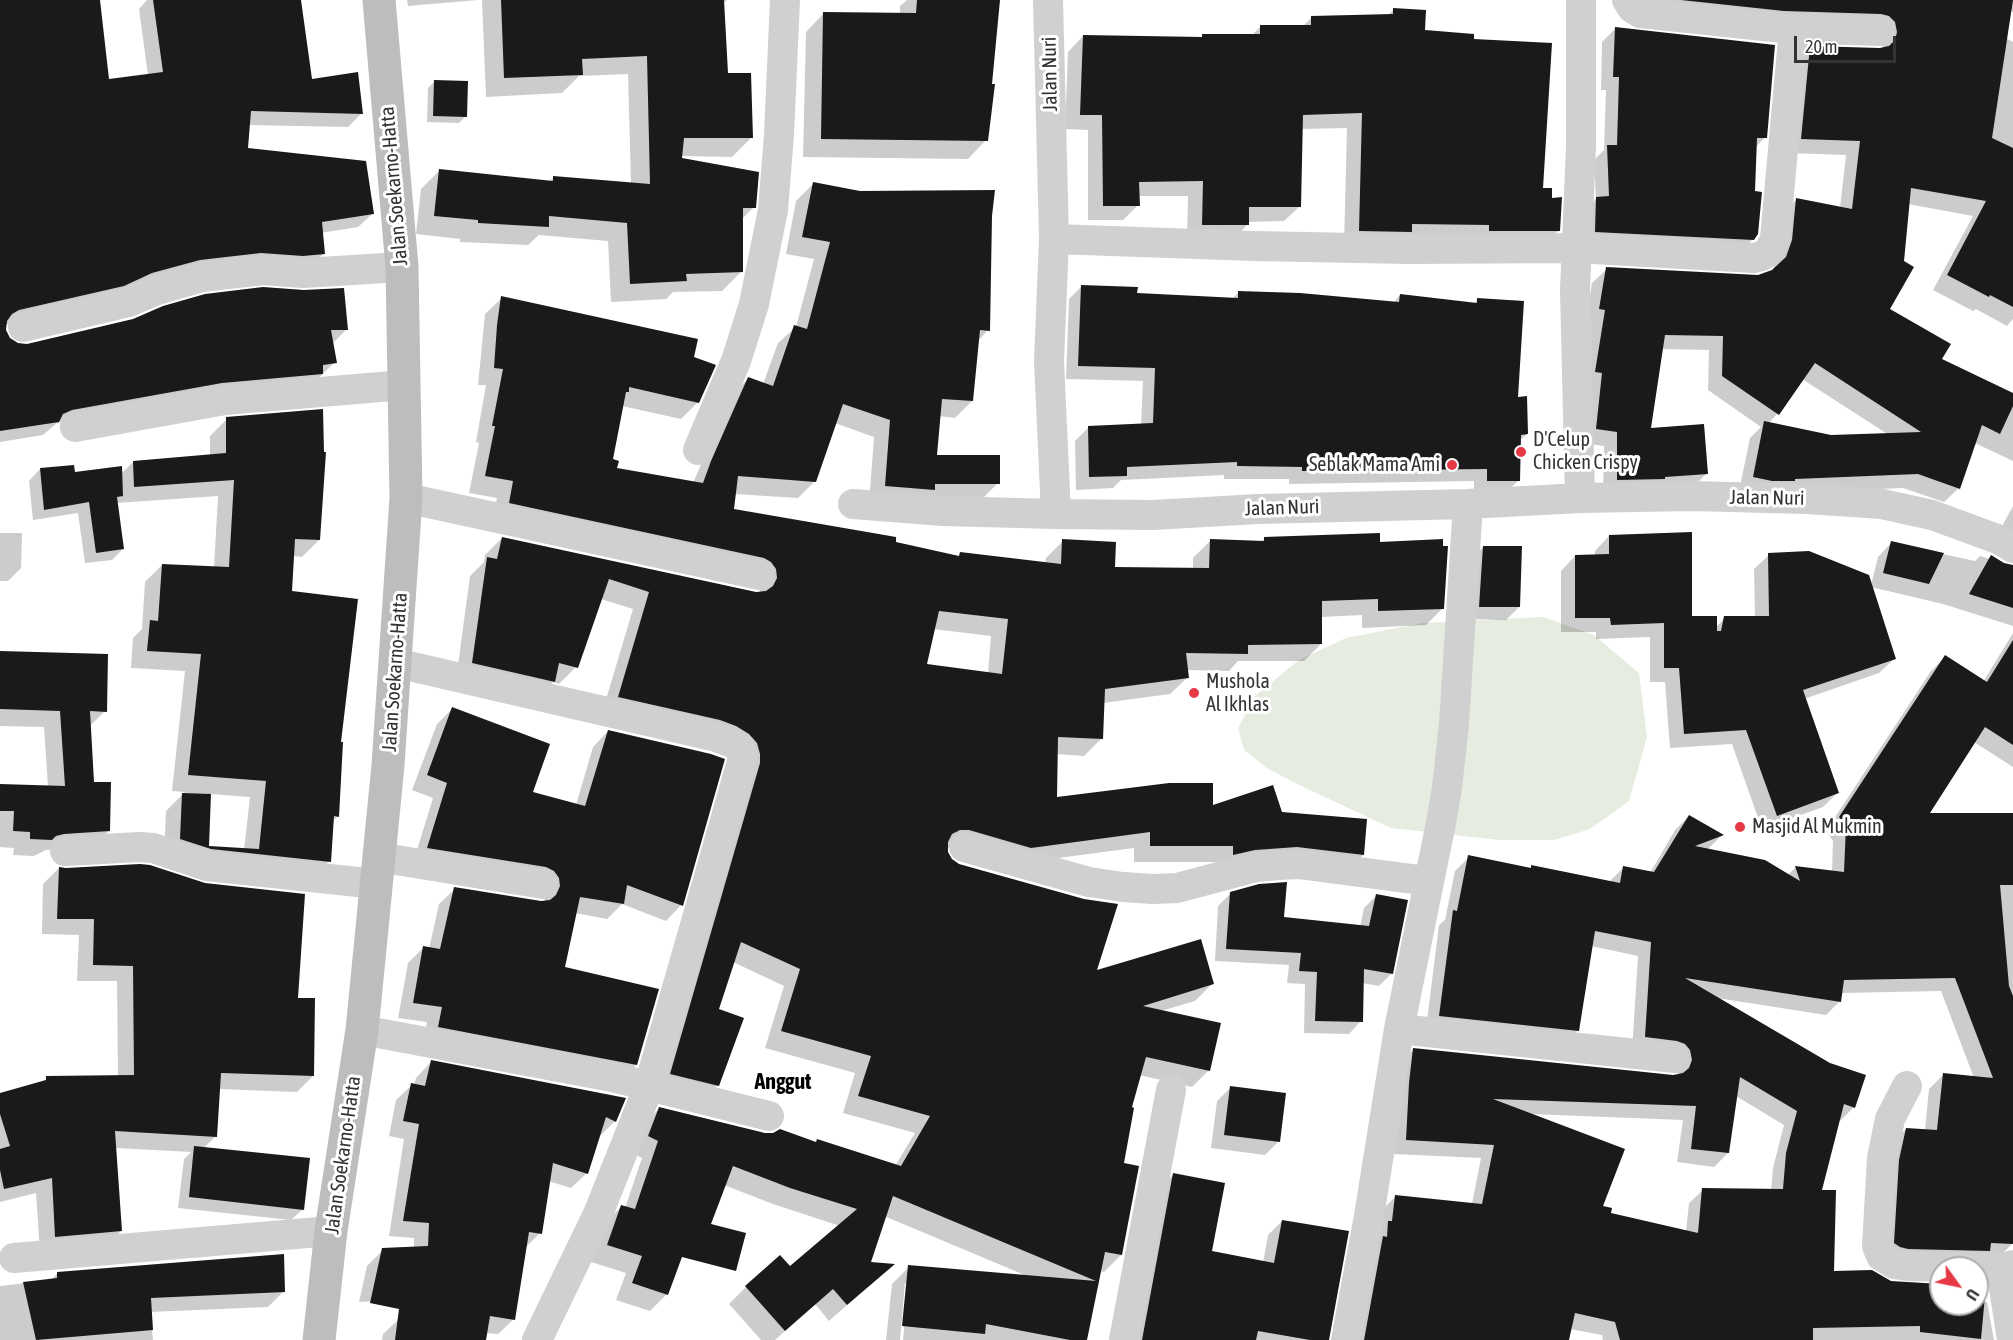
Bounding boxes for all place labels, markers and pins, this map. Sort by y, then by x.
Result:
place label: D'Celup Chicken Crispy [1533,428,1638,475]
marker: D'Celup Chicken Crispy [1514,445,1528,459]
place label: Seblak Mama Ami [1309,453,1440,477]
marker: Seblak Mama Ami [1445,458,1459,472]
place label: Mushola Al Ikhlas [1206,670,1270,717]
marker: Mushola Al Ikhlas [1187,686,1201,700]
place label: Masjid Al Mukmin [1752,815,1882,839]
marker: Masjid Al Mukmin [1733,820,1747,834]

